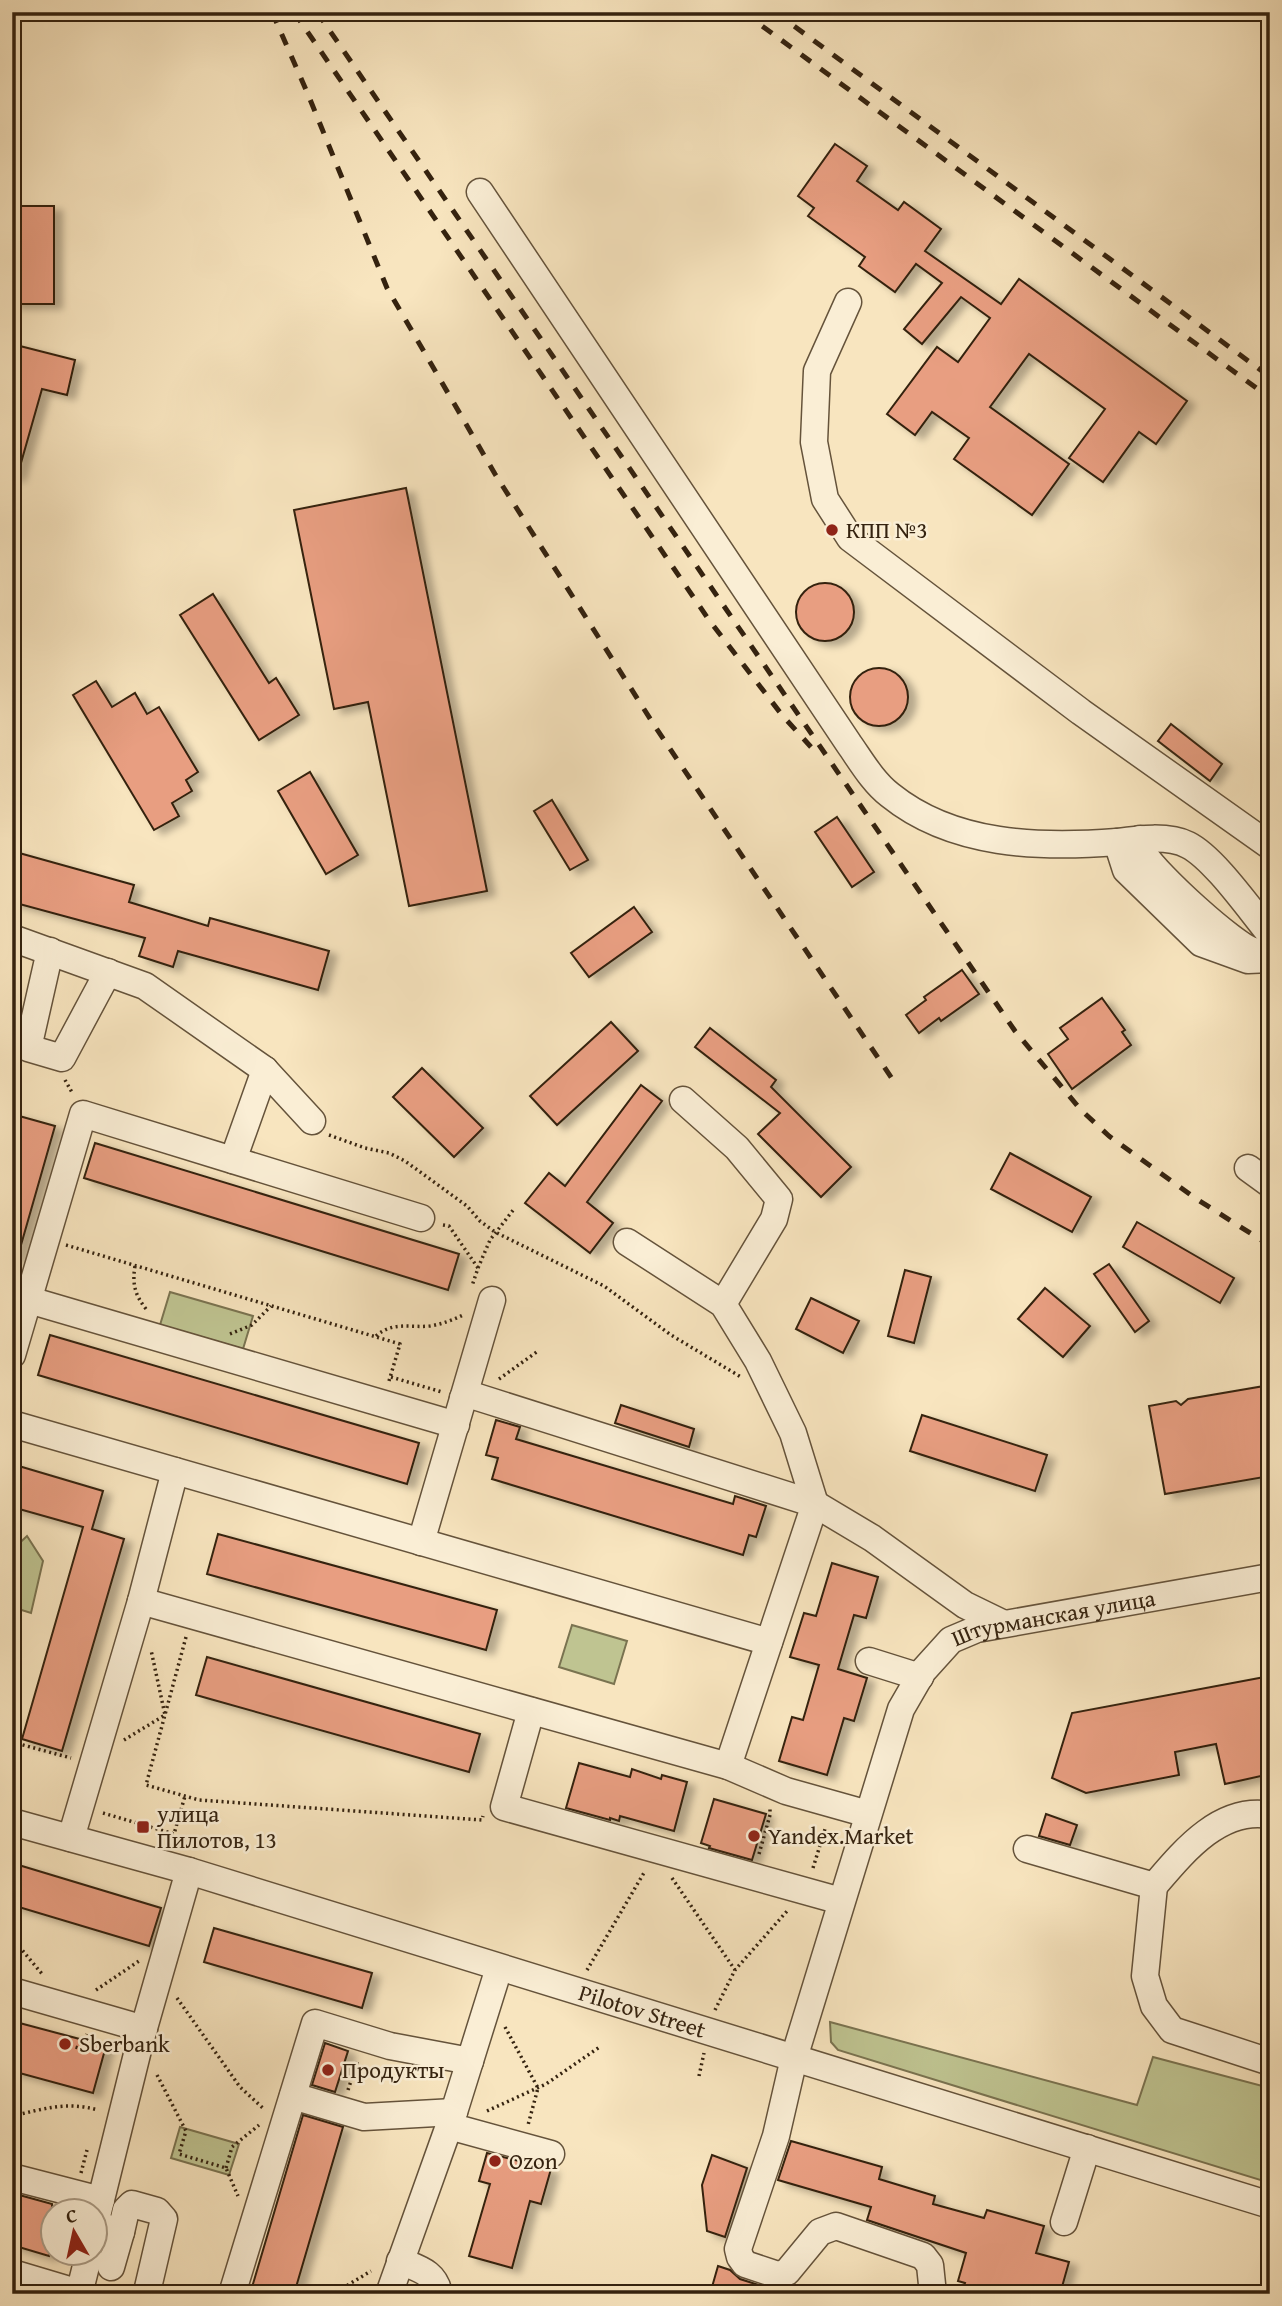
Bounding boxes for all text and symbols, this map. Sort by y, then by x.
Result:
place label: КПП №3 [846,513,928,546]
marker: КПП №3 [824,522,840,538]
street label: Штурманская улица [946,1581,1158,1654]
place label: улица Пилотов, 13 [156,1797,277,1856]
marker: улица Пилотов, 13 [135,1819,151,1835]
place label: Yandex.Market [768,1819,914,1852]
marker: Yandex.Market [746,1828,762,1844]
street label: Pilotov Street [575,1975,710,2046]
place label: Sberbank [79,2027,170,2060]
marker: Sberbank [57,2036,73,2052]
place label: Продукты [342,2053,444,2086]
marker: Продукты [320,2062,336,2078]
place label: Ozon [509,2144,558,2177]
marker: Ozon [487,2153,503,2169]
north arrow [38,2198,108,2268]
text: С [64,2201,79,2230]

